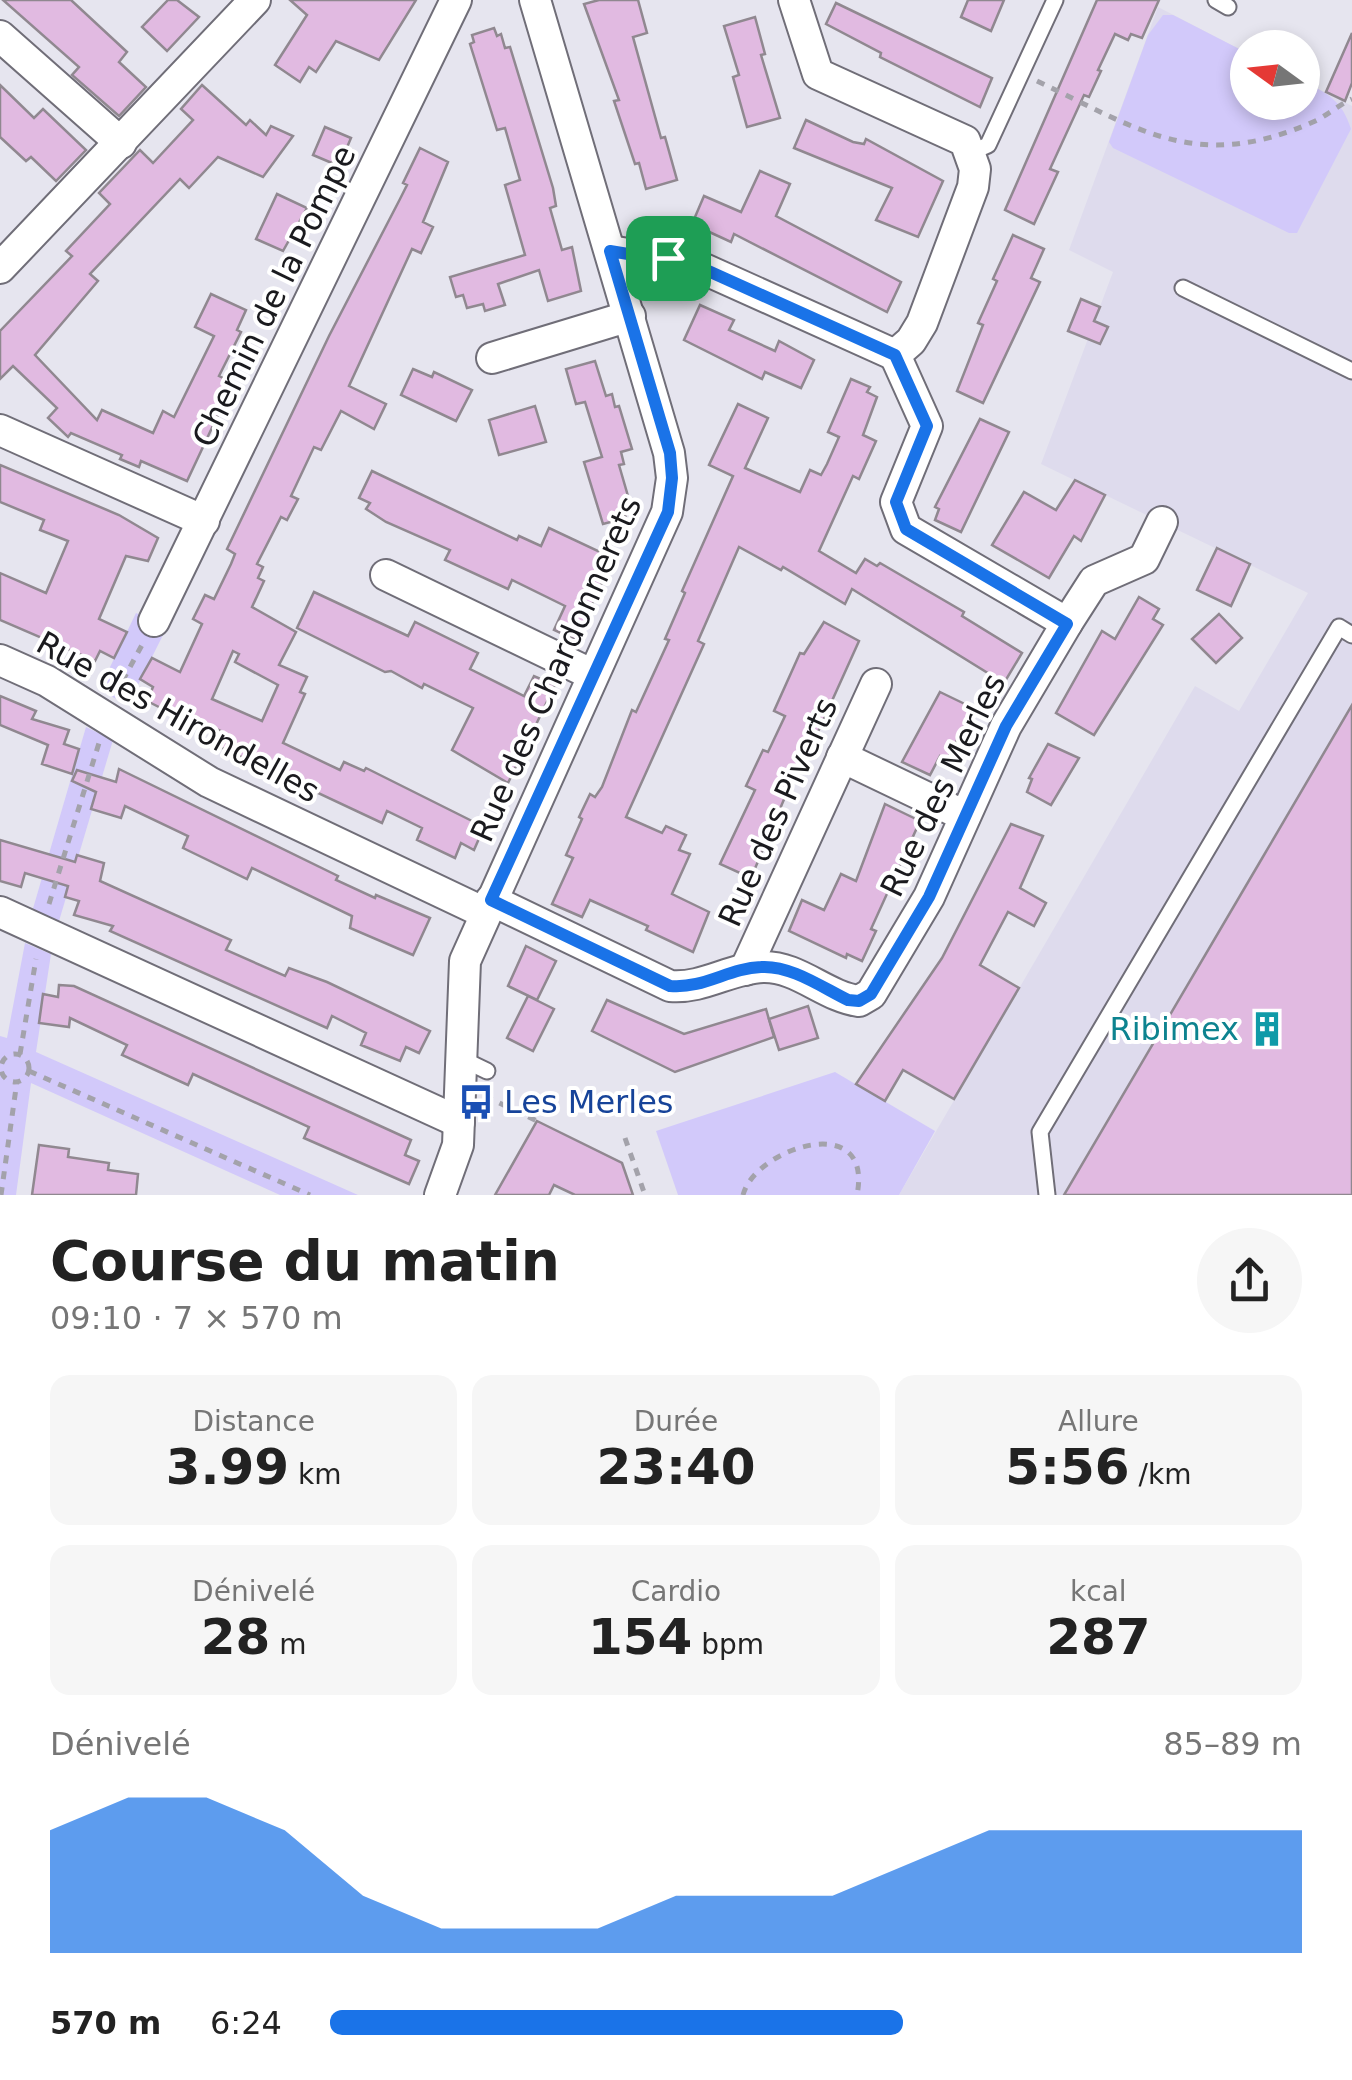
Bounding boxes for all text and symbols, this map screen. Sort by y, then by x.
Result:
north arrow [1230,30,1320,120]
map controls [1230,30,1320,120]
street label: Chemin de la Pompe [184,139,364,453]
pin [626,216,711,301]
icon: arrive [641,231,696,286]
street label: Rue des Chardonnerets [463,490,649,848]
street label: Rue des Hirondelles [30,623,326,811]
street label: Rue des Merles [873,667,1013,903]
street label: Rue des Piverts [711,692,845,932]
place label: Ribimex [1109,1010,1239,1048]
building icon: Ribimex [1248,1010,1286,1048]
bus stop icon: Les Merles [457,1083,495,1121]
place label: Les Merles [504,1083,674,1121]
button: share [1197,1228,1302,1333]
text: Course du matin [50,1229,560,1293]
text: 09:10 · 7 × 570 m [50,1299,343,1337]
text: Distance [192,1405,315,1438]
text: Durée [634,1405,718,1438]
text: Allure [1058,1405,1139,1438]
text: 3.99 [166,1438,289,1496]
text: 23:40 [596,1438,756,1496]
text: 5:56 [1005,1438,1130,1496]
text: km [289,1458,342,1491]
text: /km [1130,1458,1191,1491]
text: Dénivelé [192,1575,315,1608]
text: Cardio [631,1575,721,1608]
text: kcal [1070,1575,1127,1608]
text: 28 [201,1608,270,1666]
text: 154 [588,1608,692,1666]
text: 287 [1046,1608,1151,1666]
text: m [270,1628,307,1661]
text: bpm [692,1628,764,1661]
text: Dénivelé [50,1725,191,1763]
text: 85–89 m [1163,1725,1302,1763]
text: 570 m [50,2004,161,2042]
text: 6:24 [210,2004,282,2042]

